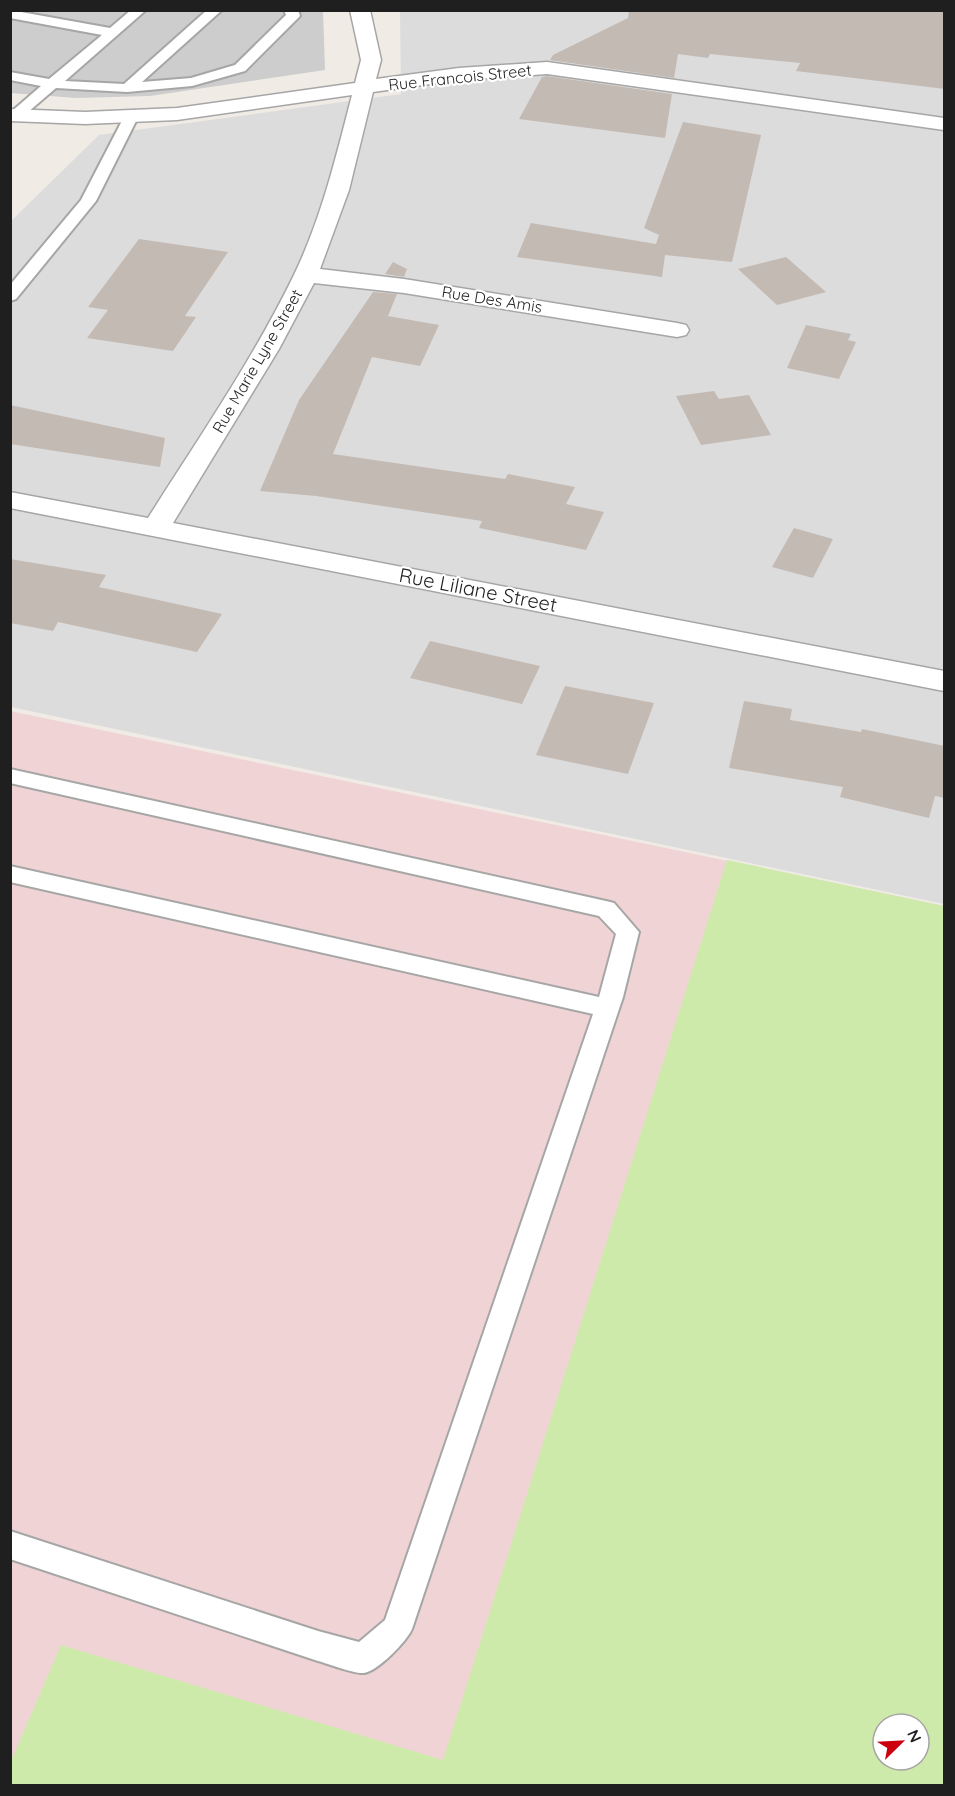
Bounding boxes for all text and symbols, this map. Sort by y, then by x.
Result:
street label: Rue Francois Street [387,60,533,94]
street label: Rue Des Amis [440,281,544,317]
street label: Rue Marie Lyne Street [208,286,306,436]
street label: Rue Liliane Street [397,562,559,617]
north arrow [871,1712,931,1772]
text: N [903,1726,926,1745]

